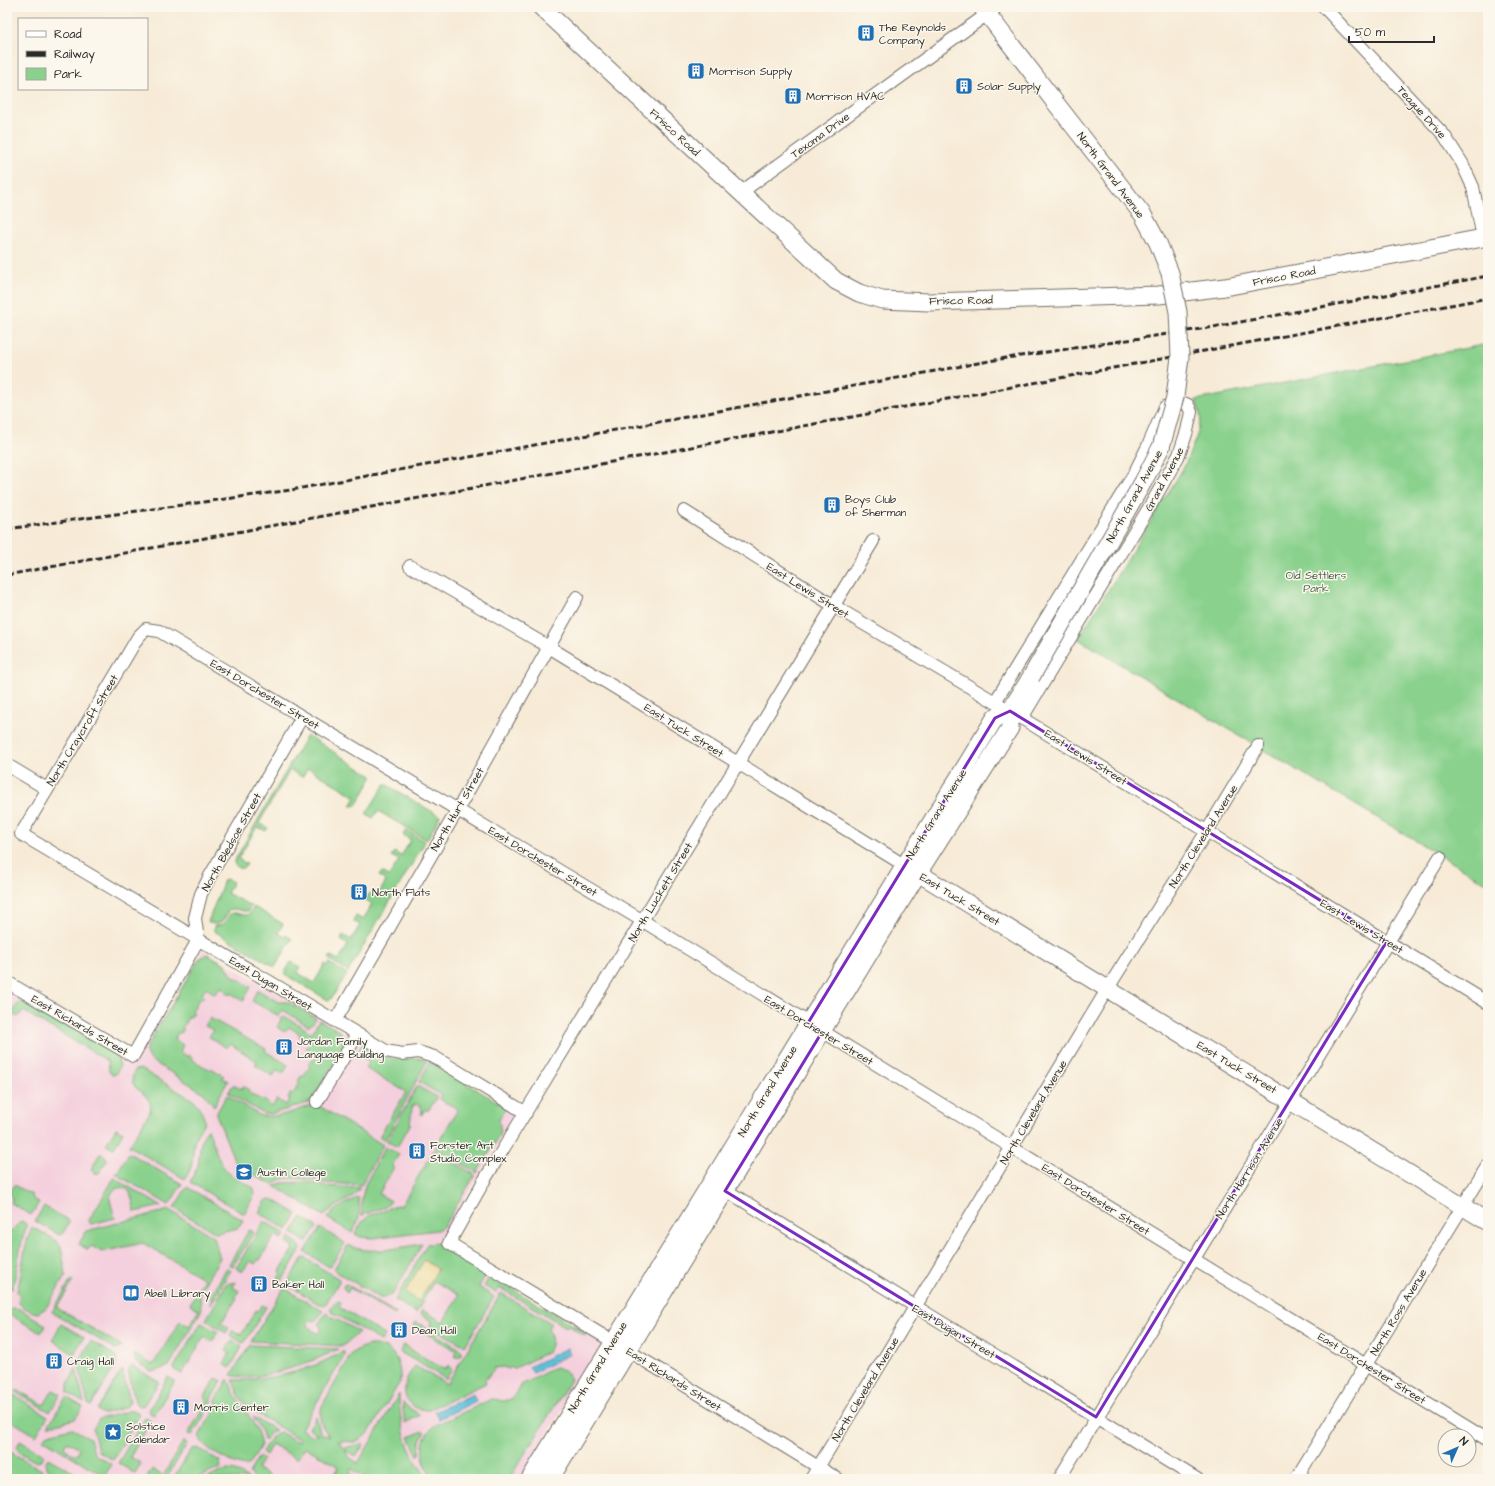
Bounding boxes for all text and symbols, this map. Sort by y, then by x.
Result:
legend [18,18,148,90]
scale bar [1349,18,1434,44]
place label: The Reynolds Company [879,20,947,49]
building icon: The Reynolds Company [856,23,876,43]
text: 50 m [1355,24,1386,41]
text: Road [54,26,82,43]
text: Railway [54,46,95,64]
building icon: Morrison Supply [686,61,706,81]
place label: Morrison Supply [709,64,792,80]
text: Park [54,66,82,83]
building icon: Solar Supply [954,76,974,96]
place label: Solar Supply [977,79,1041,95]
street label: Teague Drive [1393,83,1449,143]
building icon: Morrison HVAC [783,86,803,106]
place label: Morrison HVAC [806,89,885,104]
street label: Frisco Road [646,105,703,160]
street label: Texoma Drive [788,109,853,162]
street label: North Grand Avenue [1073,129,1148,221]
street label: Frisco Road [1251,263,1317,290]
street label: Frisco Road [929,292,993,309]
street label: Grand Avenue [1141,445,1188,514]
street label: North Grand Avenue [1103,447,1166,545]
place label: Boys Club of Sherman [845,492,907,520]
building icon: Boys Club of Sherman [822,495,842,515]
street label: East Lewis Street [764,559,852,622]
park label: Old Settlers Park [1286,568,1347,596]
street label: East Dorchester Street [207,656,322,733]
street label: North Craycroft Street [43,671,123,789]
street label: East Tuck Street [641,700,727,761]
street label: East Lewis Street [1042,726,1130,789]
street label: North Hurt Street [427,764,488,854]
street label: North Grand Avenue [902,766,970,862]
street label: North Cleveland Avenue [1165,782,1241,891]
street label: North Bledsoe Street [198,790,265,894]
street label: East Dorchester Street [485,823,600,900]
street label: North Luckett Street [625,839,696,945]
street label: East Tuck Street [917,870,1003,930]
building icon: North Flats [349,882,369,902]
place label: North Flats [372,885,431,900]
street label: East Lewis Street [1317,896,1407,957]
street label: East Dugan Street [226,953,315,1015]
street label: East Richards Street [29,992,131,1060]
street label: East Dorchester Street [761,992,876,1069]
place label: Jordan Family Language Building [297,1034,384,1063]
building icon: Jordan Family Language Building [274,1037,294,1057]
street label: East Tuck Street [1194,1038,1280,1098]
street label: North Grand Avenue [734,1043,801,1140]
street label: North Cleveland Avenue [996,1057,1071,1167]
street label: North Harrison Avenue [1212,1115,1287,1222]
place label: Forster Art Studio Complex [430,1138,507,1166]
building icon: Forster Art Studio Complex [407,1141,427,1161]
street label: East Dorchester Street [1039,1160,1153,1239]
school or university icon: Austin College [234,1162,254,1182]
place label: Austin College [257,1165,326,1181]
street label: North Ross Avenue [1367,1266,1430,1358]
building icon: Baker Hall [249,1274,269,1294]
place label: Baker Hall [272,1277,325,1292]
library icon: Abell Library [121,1283,141,1303]
place label: Abell Library [144,1286,210,1302]
street label: East Dugan Street [909,1301,998,1363]
street label: North Grand Avenue [564,1319,631,1416]
building icon: Dean Hall [389,1320,409,1340]
place label: Dean Hall [412,1323,457,1338]
street label: East Dorchester Street [1315,1329,1429,1408]
street label: North Cleveland Avenue [828,1334,903,1444]
street label: East Richards Street [623,1344,725,1415]
building icon: Craig Hall [44,1351,64,1371]
place label: Craig Hall [67,1354,114,1370]
building icon: Morris Center [171,1397,191,1417]
place label: Morris Center [194,1400,269,1415]
place label: Solstice Calendar [126,1419,170,1447]
place icon: Solstice Calendar [103,1422,123,1442]
north arrow [1437,1428,1477,1468]
text: N [1456,1434,1472,1449]

